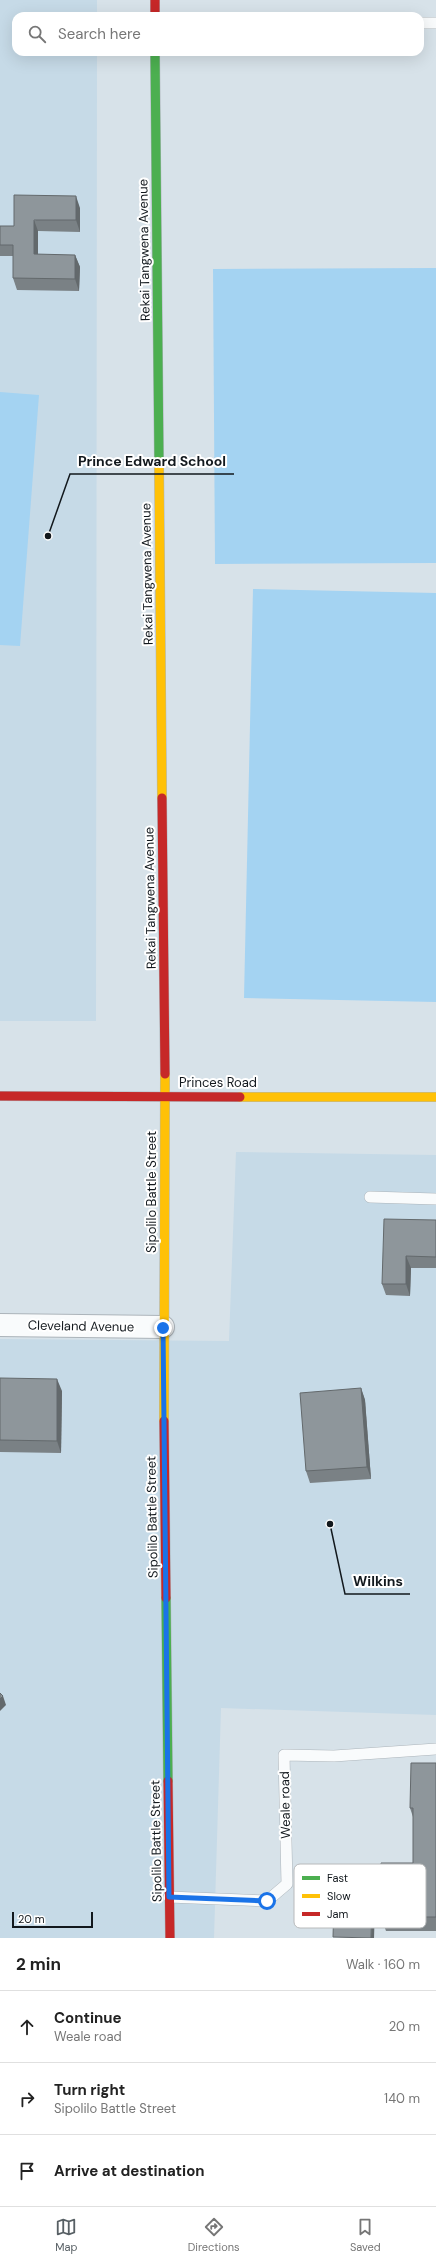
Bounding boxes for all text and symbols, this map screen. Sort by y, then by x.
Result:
search box [12,12,424,56]
icon: search [26,23,48,45]
text: Search here [58,24,141,44]
street label: Rekai Tangwena Avenue [134,179,154,321]
callout: Prince Edward School [70,448,234,474]
text: Prince Edward School [78,452,226,470]
street label: Rekai Tangwena Avenue [137,503,157,645]
street label: Rekai Tangwena Avenue [140,827,160,969]
street label: Princes Road [179,1074,257,1091]
street label: Sipolilo Battle Street [143,1131,160,1253]
street label: Cleveland Avenue [28,1317,134,1335]
route end [154,1319,172,1337]
street label: Sipolilo Battle Street [142,1456,162,1578]
callout: Wilkins [345,1568,410,1594]
text: Wilkins [353,1572,403,1590]
street label: Weale road [276,1771,294,1839]
street label: Sipolilo Battle Street [146,1780,166,1902]
legend [294,1864,426,1928]
text: Fast [327,1871,348,1885]
text: Slow [327,1889,351,1903]
route start [258,1892,276,1910]
text: Jam [327,1907,348,1921]
scale bar [12,1910,93,1929]
text: 20 m [18,1912,44,1926]
text: 2 min [16,1953,61,1975]
text: Walk · 160 m [346,1956,420,1973]
text: Continue [54,2008,122,2028]
icon: ahead [16,2016,38,2038]
text: 20 m [389,2018,420,2035]
text: Weale road [54,2028,122,2045]
text: Turn right [54,2080,125,2100]
icon: right [16,2088,38,2110]
text: 140 m [384,2090,420,2107]
text: Sipolilo Battle Street [54,2100,176,2117]
icon: arrive [16,2160,38,2182]
text: Arrive at destination [54,2161,205,2181]
tab: Map [55,2216,77,2254]
tab: Directions [188,2216,240,2254]
tab: Saved [350,2216,381,2254]

